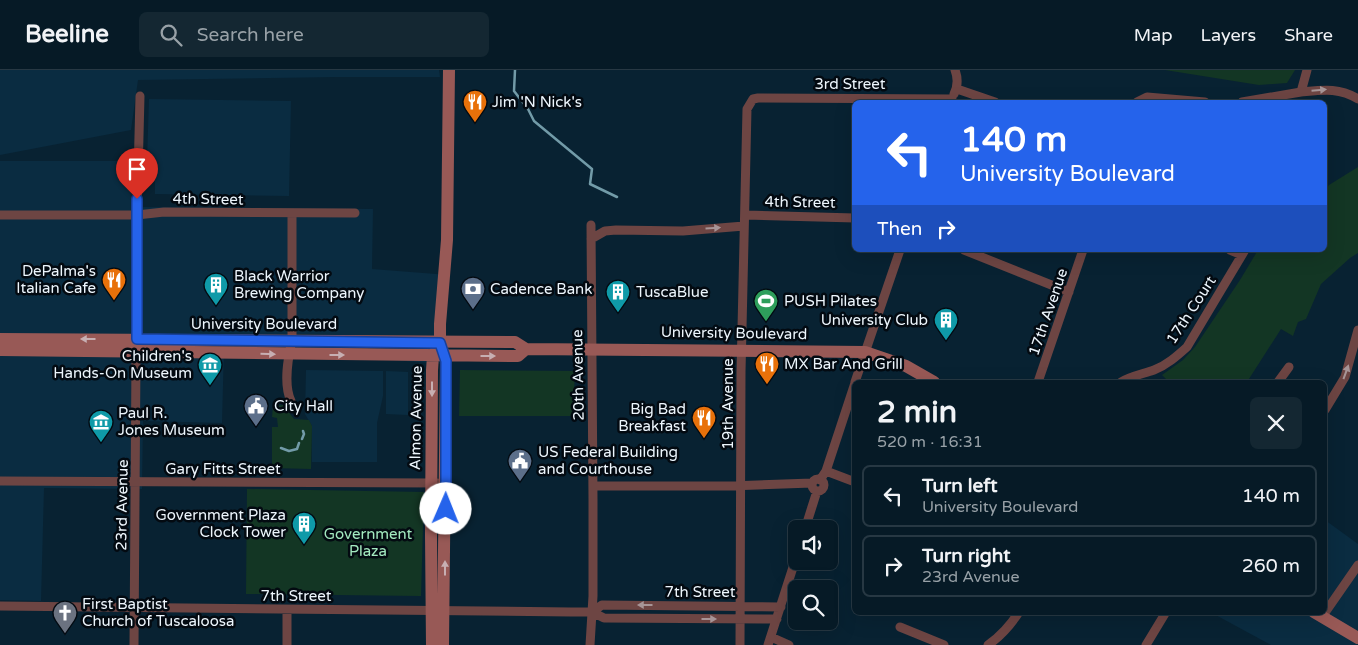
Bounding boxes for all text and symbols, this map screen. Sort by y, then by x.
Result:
search box [139,12,489,57]
text: Beeline [25,20,109,49]
icon: search [157,21,185,49]
text: Search here [197,24,304,46]
text: Map [1134,24,1173,46]
text: Layers [1201,24,1256,46]
text: Share [1284,24,1333,46]
street label: 3rd Street [814,75,886,93]
one-way arrow [1312,86,1328,94]
restaurant icon: Jim 'N Nick's [462,89,488,123]
place label: Jim 'N Nick's [492,93,582,111]
text: 140 m [960,119,1067,161]
icon: left [877,120,942,185]
pin [116,148,158,199]
icon: arrive [123,155,151,183]
text: University Boulevard [960,161,1175,187]
street label: 4th Street [172,189,244,209]
street label: 4th Street [764,192,836,212]
icon: right [932,215,960,243]
text: Then [877,218,922,240]
one-way arrow [706,223,722,231]
place label: DePalma's Italian Cafe [16,262,96,297]
street label: 17th Avenue [1025,266,1071,358]
restaurant icon: DePalma's Italian Cafe [101,267,127,301]
place label: Black Warrior Brewing Company [234,267,364,302]
building icon: Black Warrior Brewing Company [203,272,229,306]
street label: 17th Court [1162,272,1220,347]
bank icon: Cadence Bank [460,276,486,310]
building icon: TuscaBlue [605,279,631,313]
place label: Cadence Bank [490,280,592,298]
place label: TuscaBlue [636,283,708,301]
sports icon: PUSH Pilates [753,288,779,322]
place label: PUSH Pilates [784,292,877,310]
building icon: University Club [933,307,959,341]
place label: University Club [821,311,928,329]
street label: University Boulevard [191,315,337,333]
street label: University Boulevard [661,323,807,343]
street label: 20th Avenue [568,329,588,421]
one-way arrow [80,335,96,343]
place label: Children's Hands-On Museum [53,347,192,382]
one-way arrow [260,350,276,358]
one-way arrow [329,351,345,359]
restaurant icon: MX Bar And Grill [754,351,780,385]
museum icon: Children's Hands-On Museum [197,352,223,386]
one-way arrow [480,352,496,360]
place label: MX Bar And Grill [784,355,903,373]
street label: 19th Avenue [719,358,737,450]
one-way arrow [1342,364,1350,379]
street label: Almon Avenue [406,366,426,470]
one-way arrow [428,382,436,398]
public building icon: City Hall [243,393,269,427]
text: 2 min [877,394,957,431]
place label: City Hall [274,397,333,415]
button: close [1250,397,1302,449]
place label: Big Bad Breakfast [618,400,686,435]
place label: Paul R. Jones Museum [118,404,225,439]
restaurant icon: Big Bad Breakfast [691,405,717,439]
museum icon: Paul R. Jones Museum [88,409,114,443]
text: 520 m · 16:31 [877,432,983,452]
place label: US Federal Building and Courthouse [538,443,678,478]
public building icon: US Federal Building and Courthouse [507,448,533,482]
street label: 23rd Avenue [112,459,132,551]
street label: Gary Fitts Street [165,460,281,478]
text: Turn left [922,475,998,497]
position arrow [419,482,471,534]
icon: left [879,482,907,510]
text: 140 m [1242,485,1300,507]
text: University Boulevard [922,497,1078,517]
place label: Government Plaza Clock Tower [156,506,286,541]
building icon: Government Plaza Clock Tower [291,511,317,545]
map controls [788,520,838,630]
button: sound [788,520,838,570]
park label: Government Plaza [324,525,413,560]
text: Turn right [922,545,1010,567]
icon: right [879,552,907,580]
text: 260 m [1242,555,1300,577]
one-way arrow [441,559,449,575]
text: 23rd Avenue [922,567,1020,587]
button: search [788,580,838,630]
street label: 7th Street [664,583,736,601]
street label: 7th Street [260,587,332,605]
place label: First Baptist Church of Tuscaloosa [82,595,234,630]
church icon: First Baptist Church of Tuscaloosa [52,600,78,634]
one-way arrow [637,601,653,609]
one-way arrow [701,615,717,623]

